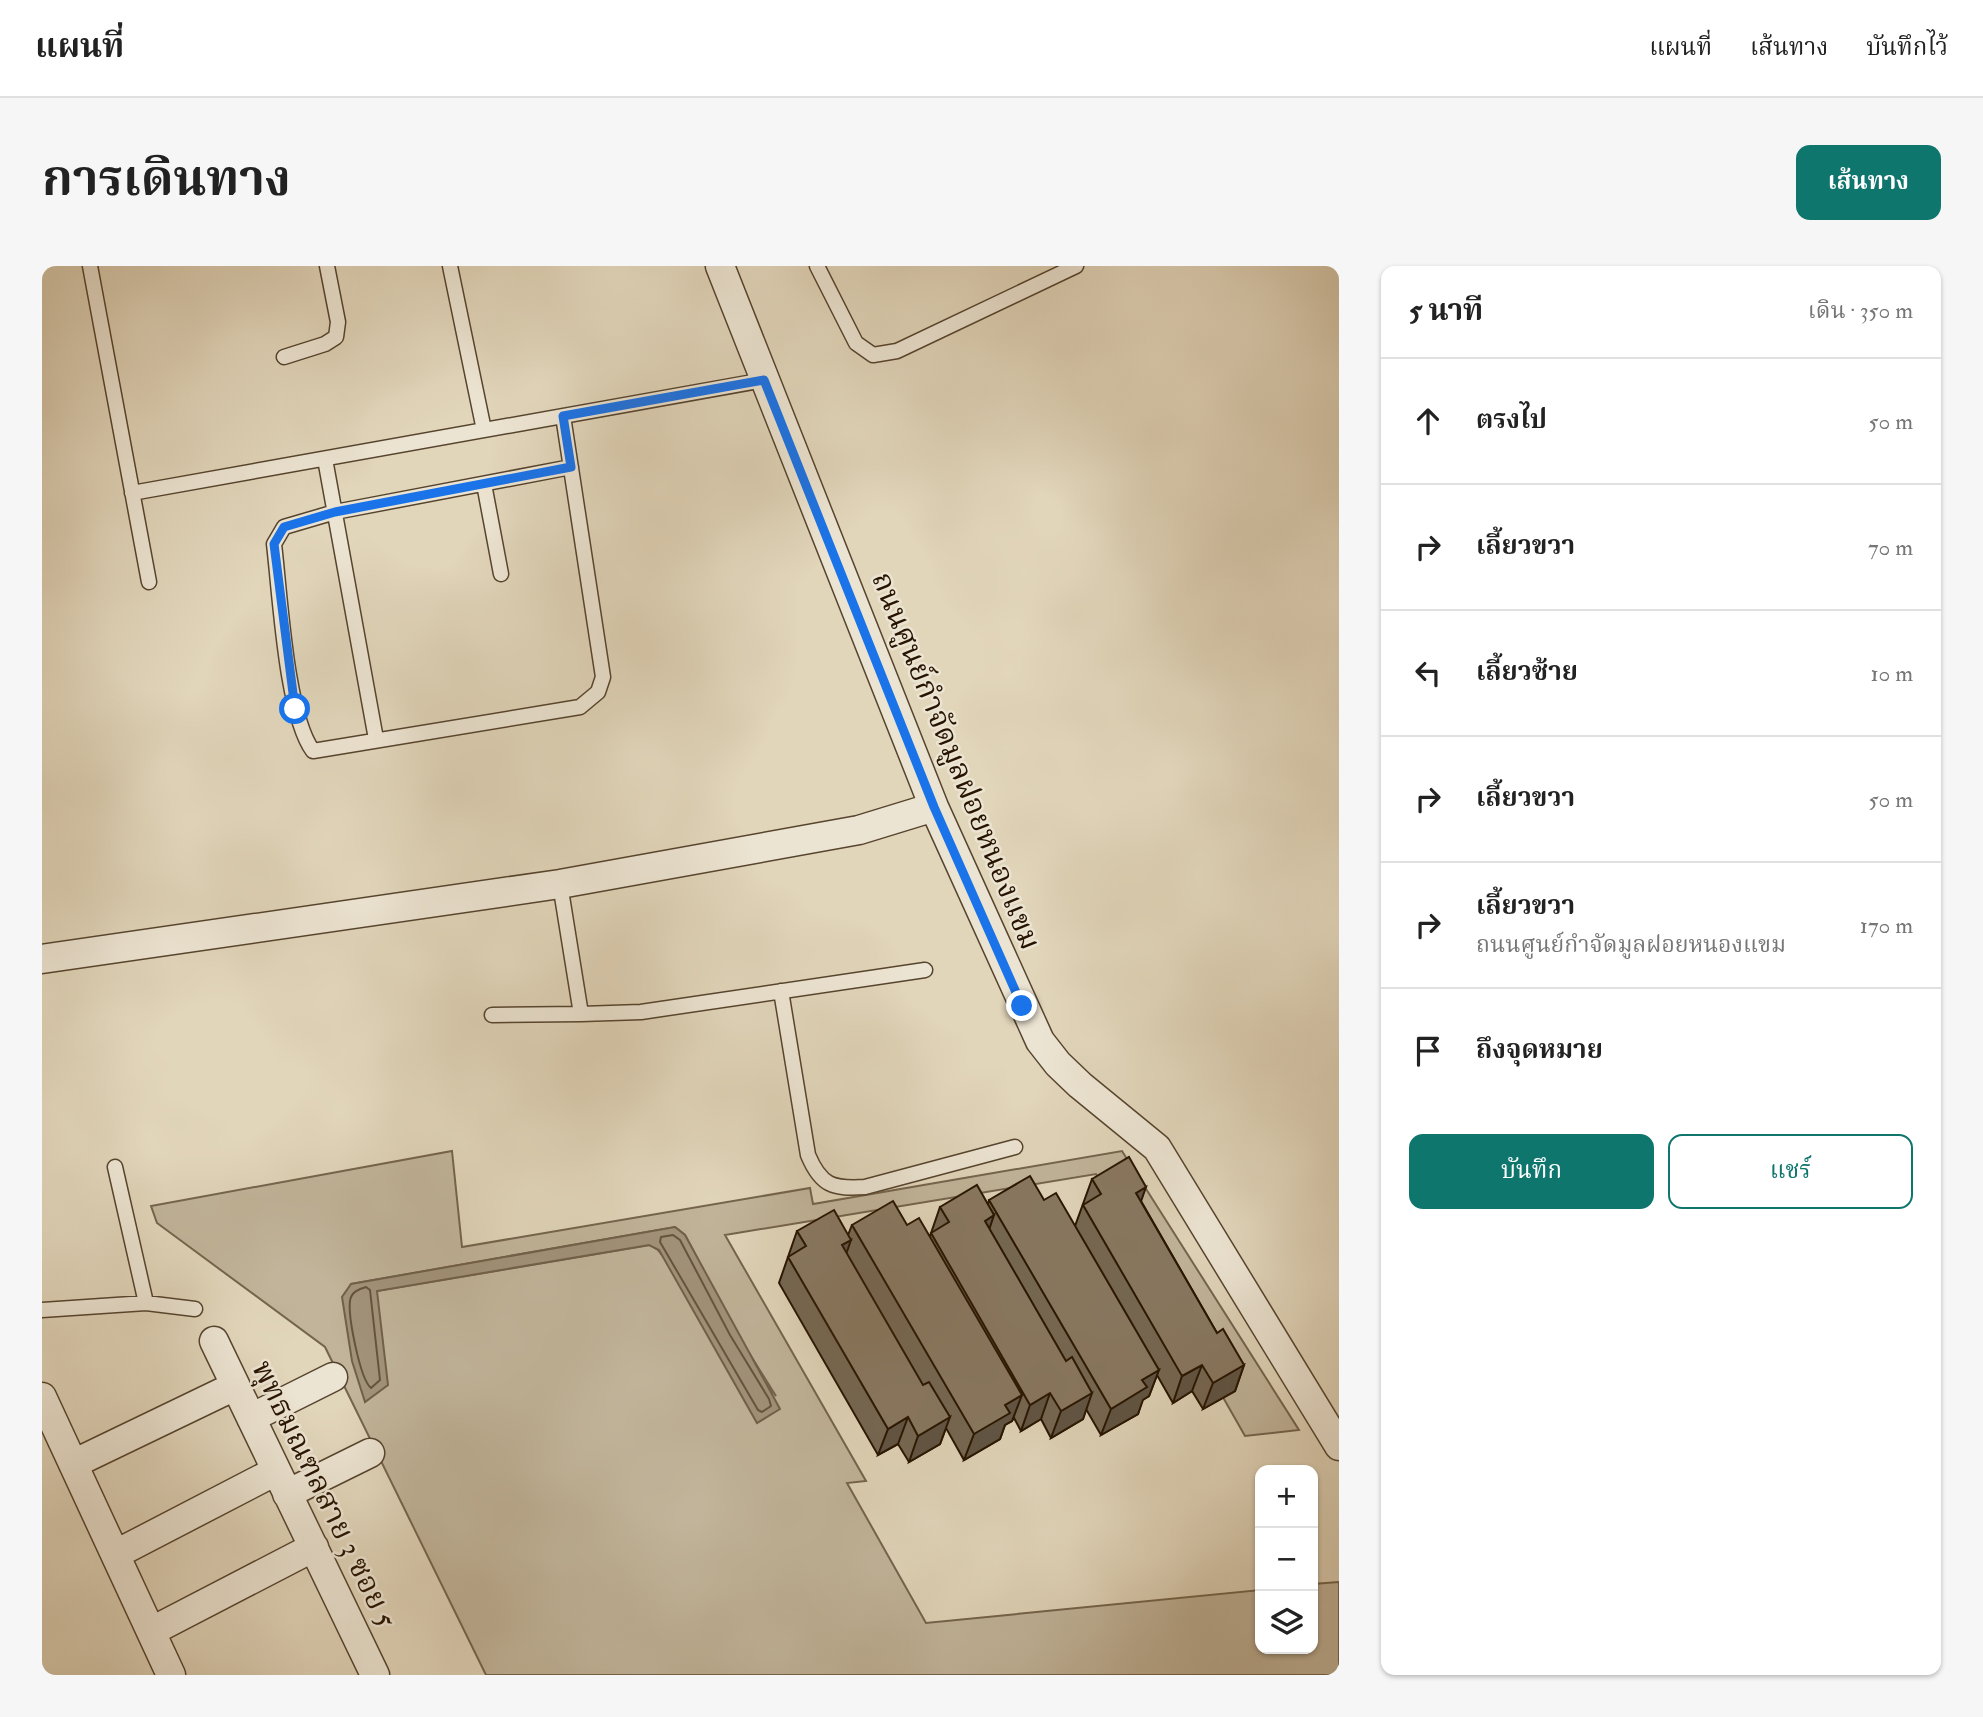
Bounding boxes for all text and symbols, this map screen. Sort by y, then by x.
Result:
text: แผนที่ [35,26,124,67]
text: แผนที่ [1649,32,1712,63]
text: เส้นทาง [1750,32,1828,63]
text: บันทึกไว้ [1866,32,1948,63]
button: เส้นทาง [1796,145,1941,220]
text: การเดินทาง [42,149,291,210]
text: 5 นาที [1409,292,1483,329]
text: เดิน · 350 m [1808,296,1913,325]
icon: ahead [1409,402,1447,440]
text: ตรงไป [1476,404,1547,436]
text: 50 m [1869,407,1913,436]
icon: right [1409,528,1447,566]
text: เลี้ยวขวา [1476,530,1575,562]
text: 70 m [1868,533,1913,562]
street label: ถนนศูนย์กำจัดมูลฝอยหนองแขม [862,567,1049,956]
icon: left [1409,654,1447,692]
text: เลี้ยวซ้าย [1476,656,1578,688]
text: 10 m [1870,659,1913,688]
route start [279,693,310,724]
icon: right [1409,780,1447,818]
text: เลี้ยวขวา [1476,782,1575,814]
text: 50 m [1869,785,1913,814]
text: เลี้ยวขวา [1476,890,1575,922]
icon: right [1409,906,1447,944]
text: 170 m [1860,911,1913,940]
text: ถนนศูนย์กำจัดมูลฝอยหนองแขม [1476,930,1786,959]
route end [1006,990,1037,1021]
icon: arrive [1409,1032,1447,1070]
text: ถึงจุดหมาย [1476,1034,1603,1066]
button: บันทึก [1409,1134,1654,1209]
button: แชร์ [1668,1134,1913,1209]
street label: พุทธมณฑลสาย 3 ซอย 5 [243,1355,405,1634]
map controls [1255,1465,1318,1654]
button: + [1255,1465,1318,1528]
button: − [1255,1528,1318,1591]
button: layers [1255,1591,1318,1654]

